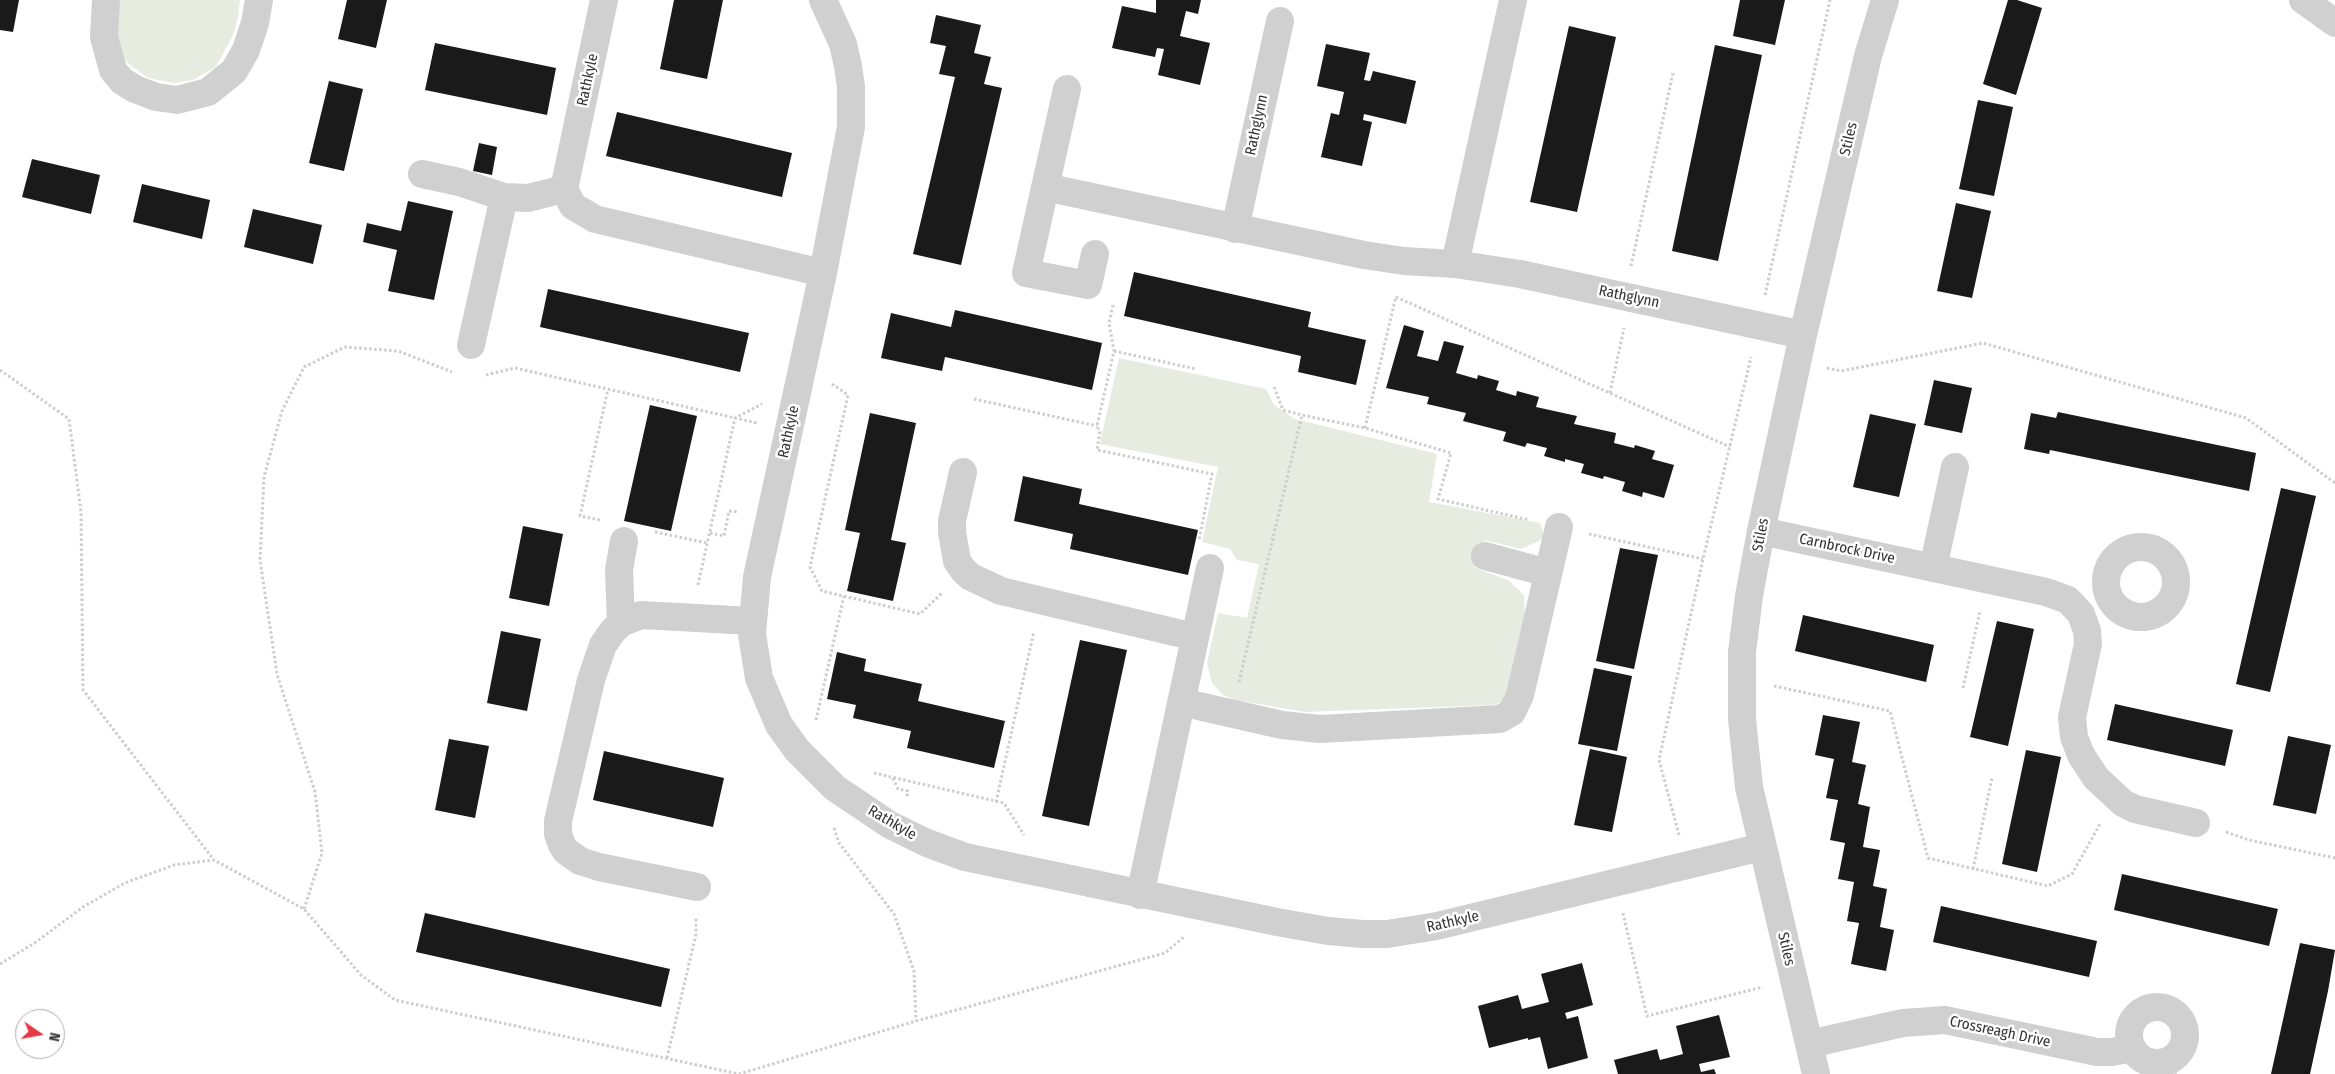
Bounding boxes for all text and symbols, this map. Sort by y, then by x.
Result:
street label: Rathkyle [574,52,602,108]
street label: Rathglynn [1242,93,1272,157]
street label: Stiles [1836,120,1862,158]
street label: Rathglynn [1597,282,1661,312]
street label: Rathkyle [775,404,803,460]
street label: Stiles [1749,517,1773,553]
street label: Carnbrock Drive [1798,530,1896,568]
street label: Rathkyle [864,802,920,844]
street label: Rathkyle [1425,907,1481,937]
street label: Stiles [1773,930,1799,968]
north arrow [15,1009,65,1059]
street label: Crossreagh Drive [1948,1013,2052,1051]
text: N [45,1031,63,1043]

